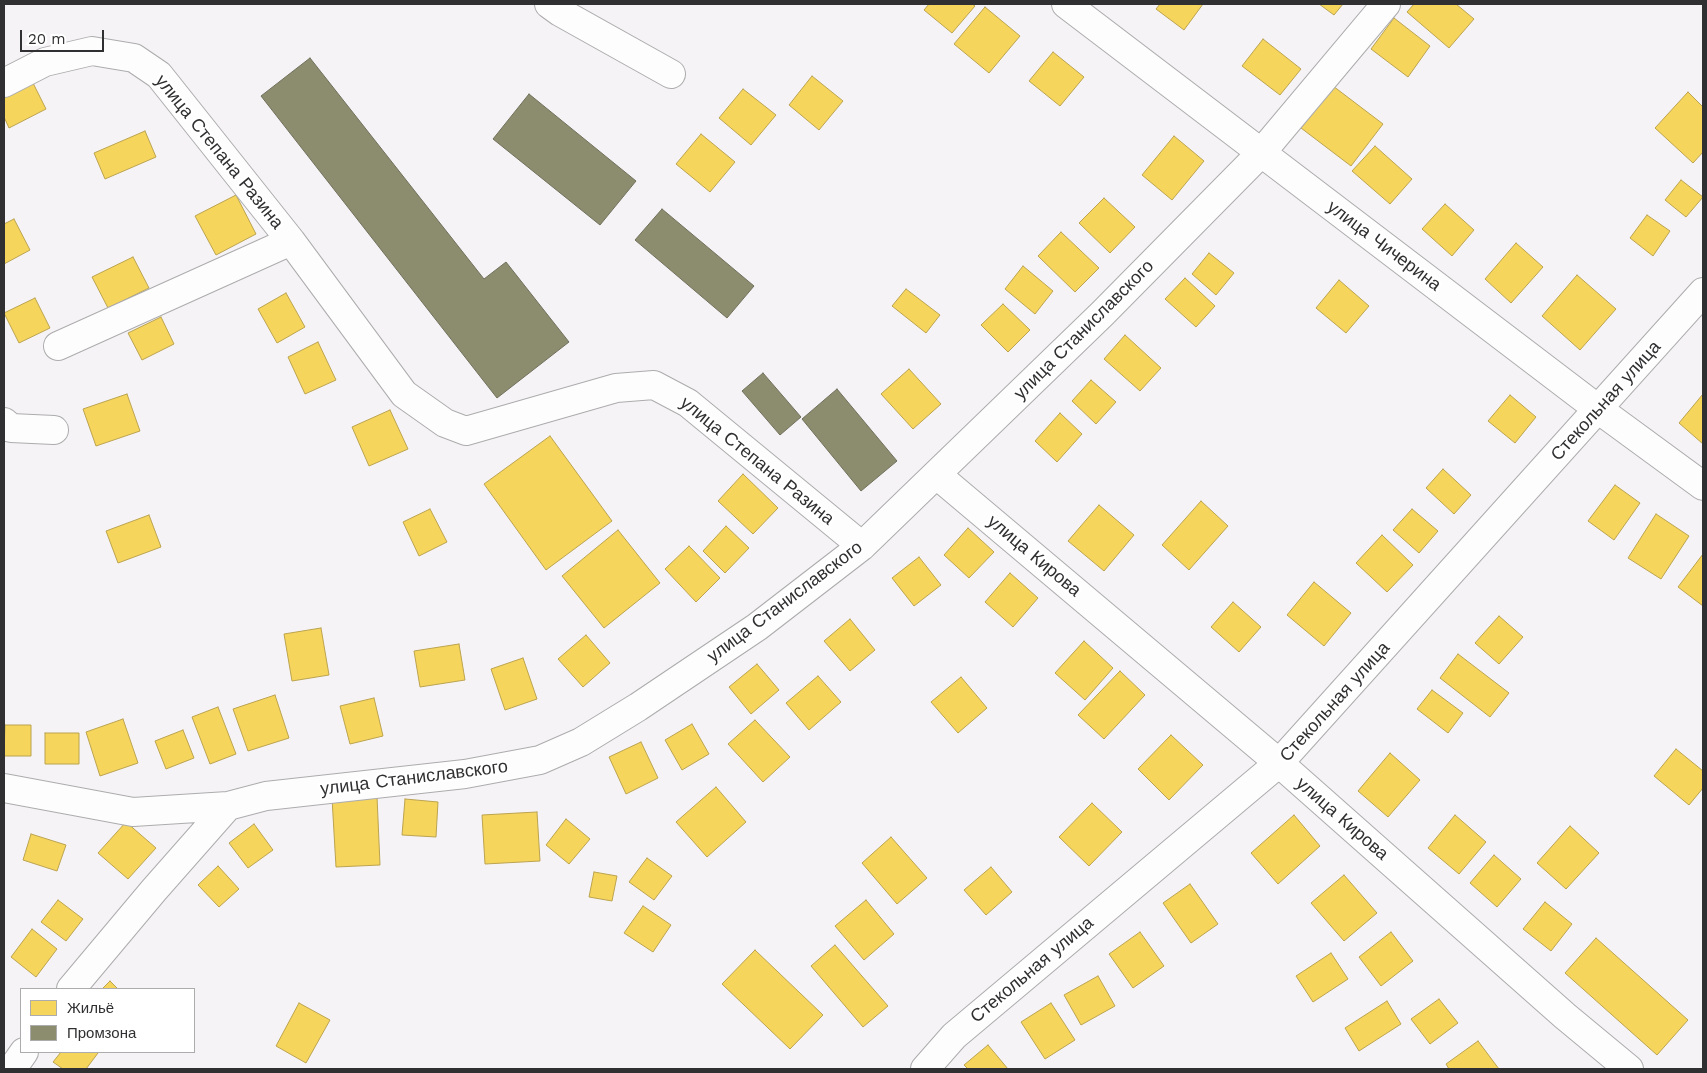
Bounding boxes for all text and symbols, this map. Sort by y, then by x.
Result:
scale bar [22,20,106,52]
text: 20 m [28,30,66,48]
street label: улица Степана Разина [150,71,288,233]
street label: улица Чичерина [1323,196,1445,296]
street label: улица Станиславского [1010,256,1158,404]
street label: Стекольная улица [1546,337,1666,465]
street label: улица Степана Разина [676,392,838,530]
street label: улица Кирова [983,511,1085,601]
street label: улица Станиславского [703,537,867,667]
street label: Стекольная улица [1275,638,1395,766]
street label: улица Станиславского [319,756,509,800]
street label: улица Кирова [1291,773,1393,865]
street label: Стекольная улица [966,912,1098,1028]
legend [20,988,195,1053]
text: Жильё [67,999,114,1017]
text: Промзона [67,1024,136,1042]

